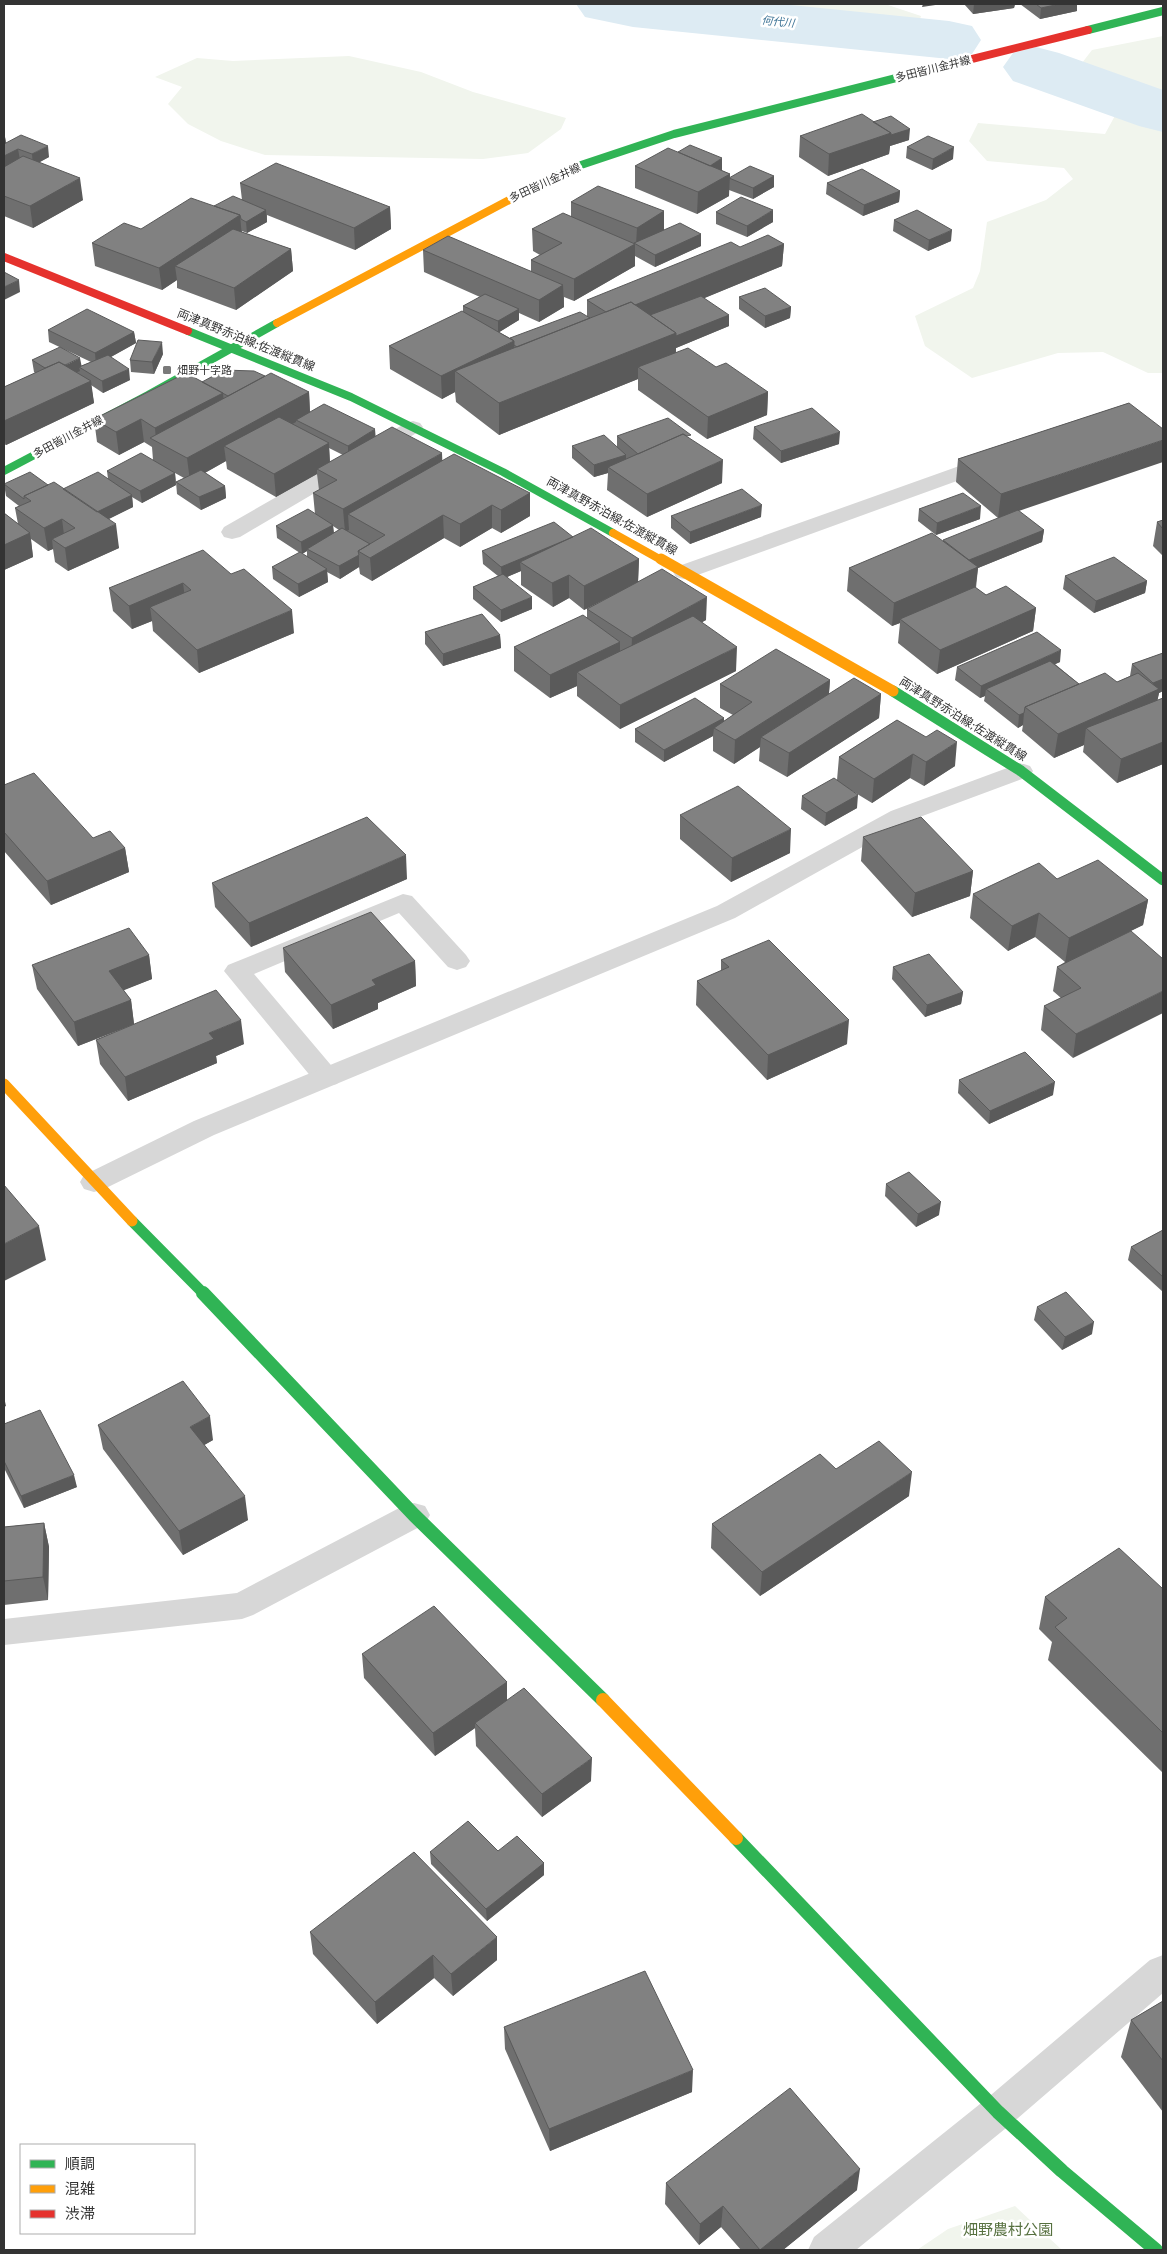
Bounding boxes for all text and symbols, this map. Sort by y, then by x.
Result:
water label: 何代川 [761,14,796,30]
street label: 多田皆川金井線 [894,53,972,85]
street label: 多田皆川金井線 [507,161,583,205]
street label: 両津真野赤泊線;佐渡縦貫線 [175,306,317,374]
marker: 畑野十字路 [161,364,173,376]
place label: 畑野十字路 [177,364,232,377]
street label: 多田皆川金井線 [31,413,105,461]
street label: 両津真野赤泊線;佐渡縦貫線 [544,474,680,558]
street label: 両津真野赤泊線;佐渡縦貫線 [897,674,1029,764]
legend [20,2144,195,2234]
text: 順調 [65,2155,95,2173]
text: 混雑 [65,2180,95,2198]
text: 渋滞 [65,2205,95,2223]
park label: 畑野農村公園 [963,2221,1053,2239]

